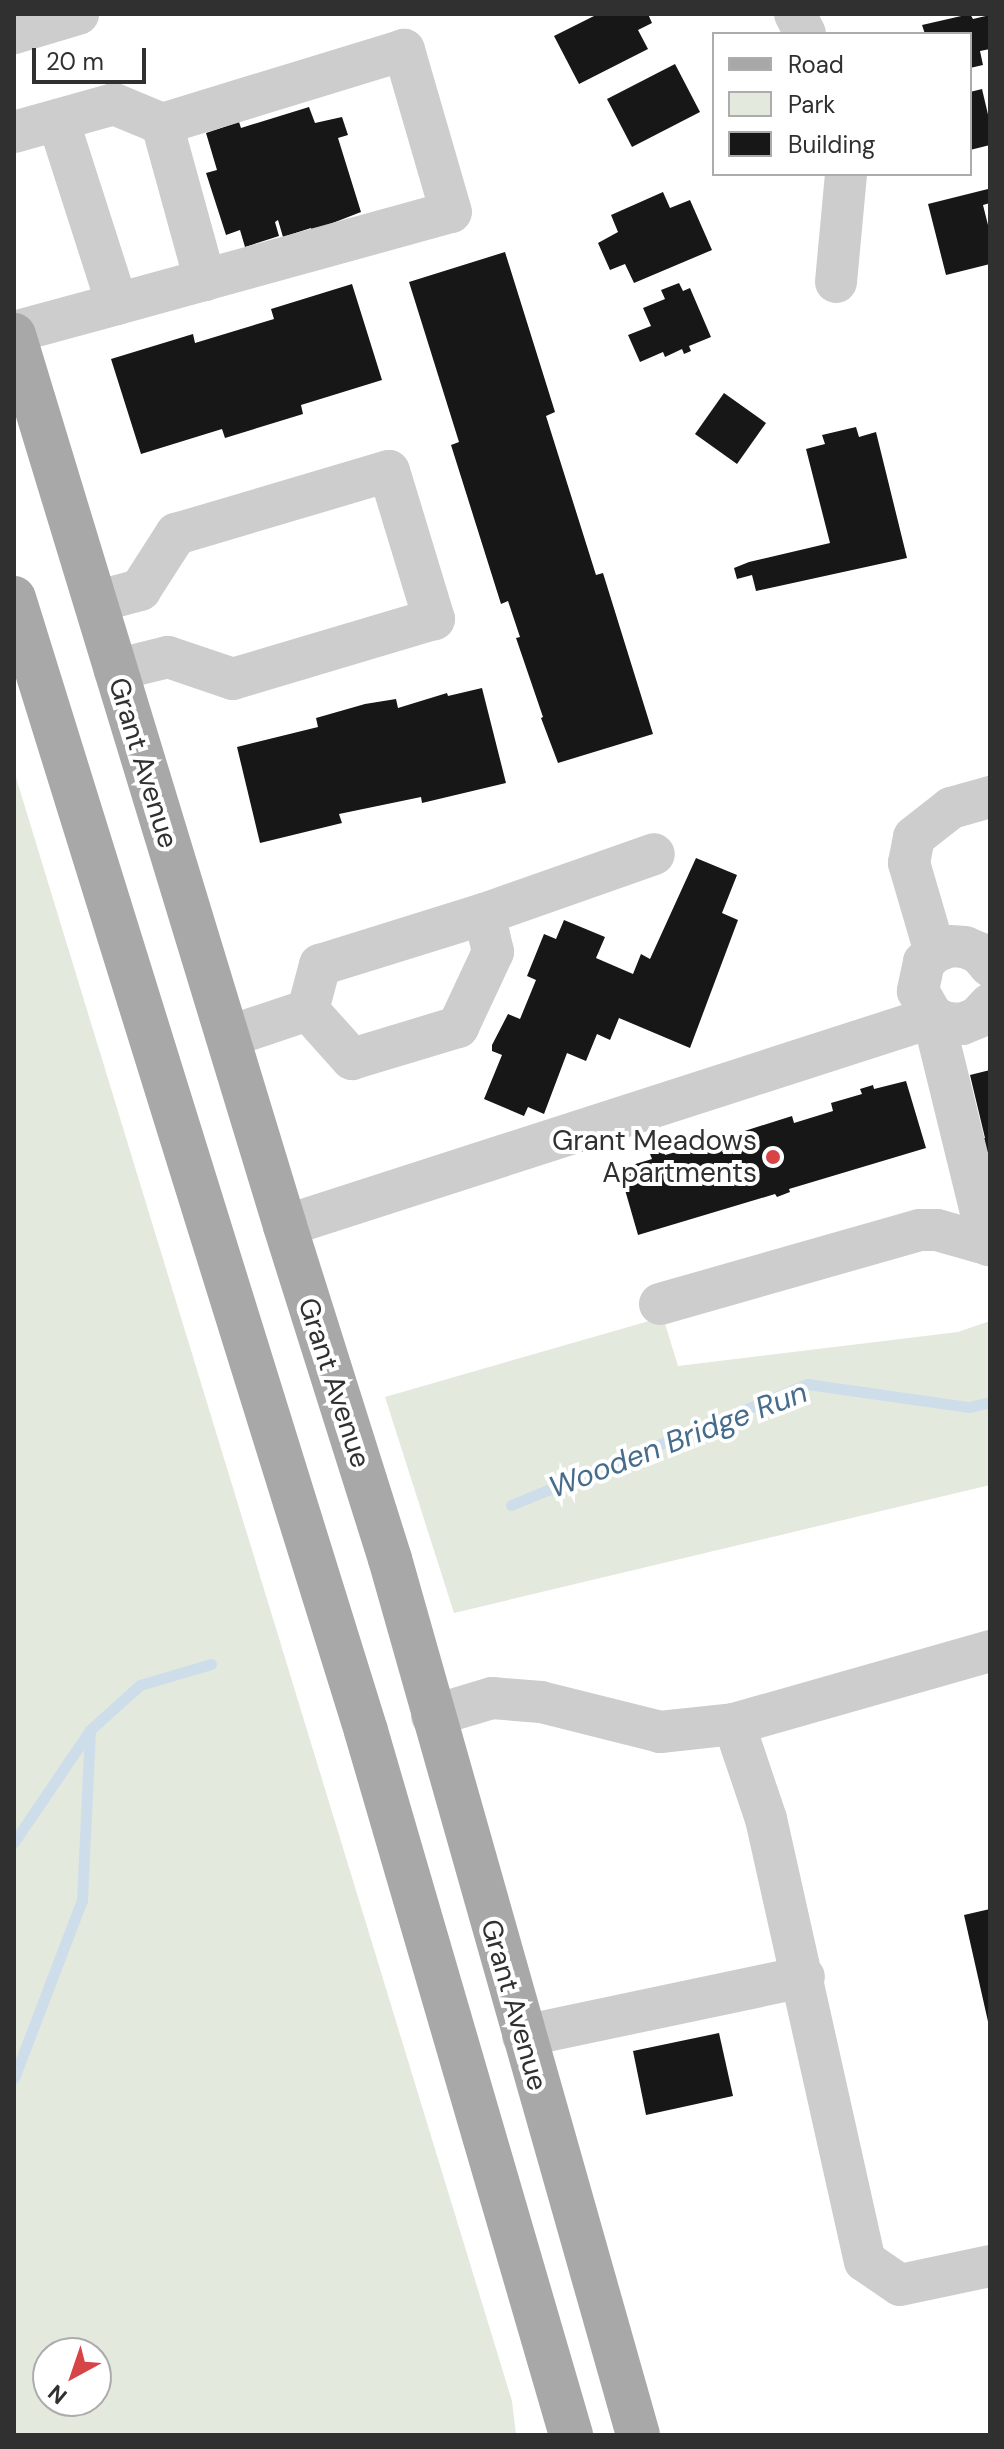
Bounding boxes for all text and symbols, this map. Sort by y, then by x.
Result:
scale bar [36,32,150,82]
legend [712,32,972,176]
text: 20 m [46,46,104,77]
text: Road [788,49,844,80]
text: Park [788,89,835,120]
text: Building [788,129,875,160]
street label: Grant Avenue [101,674,185,852]
place label: Grant Meadows Apartments [552,1124,757,1190]
marker: Grant Meadows Apartments [764,1148,782,1166]
street label: Grant Avenue [291,1294,377,1472]
water label: Wooden Bridge Run [544,1374,812,1506]
street label: Grant Avenue [474,1916,554,2094]
north arrow [32,2337,112,2417]
text: N [42,2378,73,2411]

